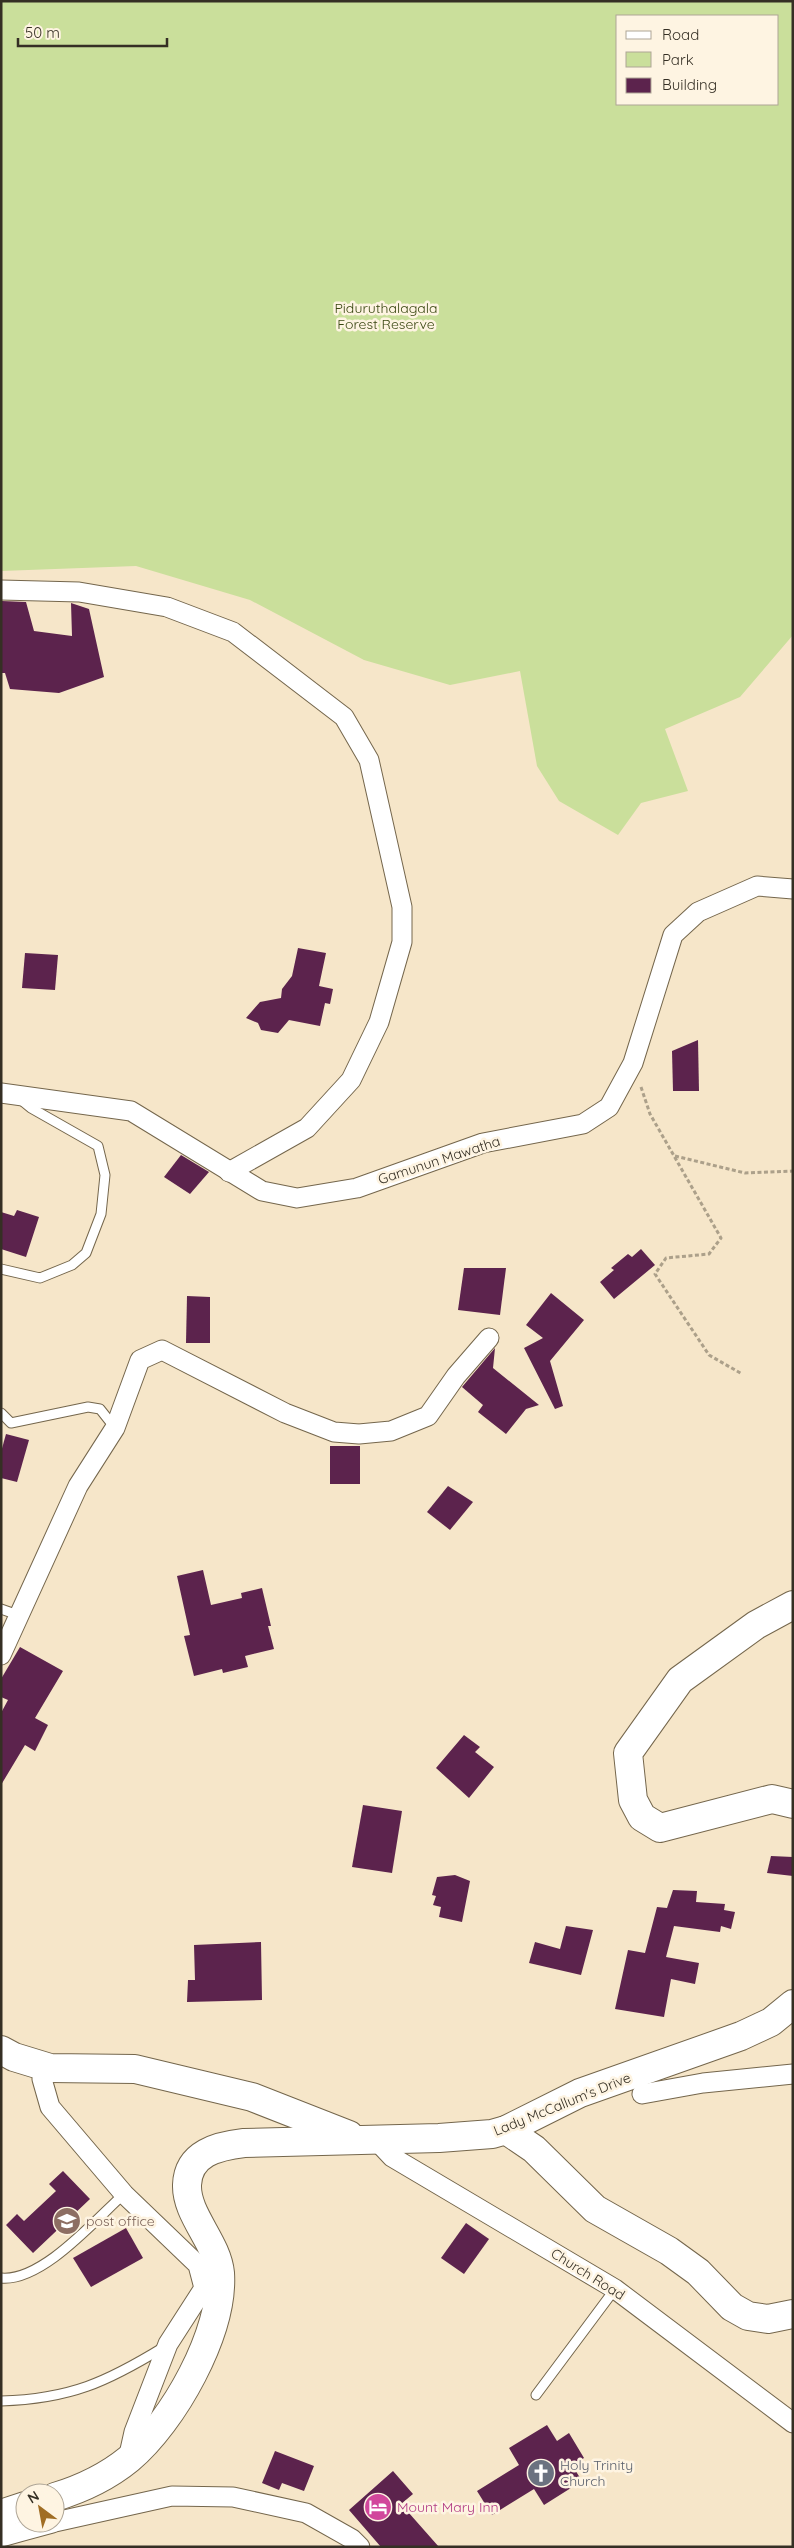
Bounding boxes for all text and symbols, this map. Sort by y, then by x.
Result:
scale bar [18,15,166,47]
legend [616,15,779,105]
text: 50 m [25,23,60,42]
text: Road [662,25,699,44]
text: Park [662,50,694,69]
text: Building [662,75,717,94]
park label: Piduruthalagala Forest Reserve [334,299,438,333]
street label: Gamunun Mawatha [376,1132,502,1188]
street label: Lady McCallum's Drive [491,2068,633,2140]
school or university icon: post office [52,2206,82,2236]
place label: post office [86,2212,155,2230]
street label: Church Road [548,2244,628,2304]
place label: Holy Trinity Church [560,2456,633,2490]
church icon: Holy Trinity Church [526,2458,556,2488]
north arrow [15,2483,65,2533]
text: N [24,2487,42,2507]
hotel icon: Mount Mary Inn [363,2492,393,2522]
place label: Mount Mary Inn [397,2498,499,2516]

